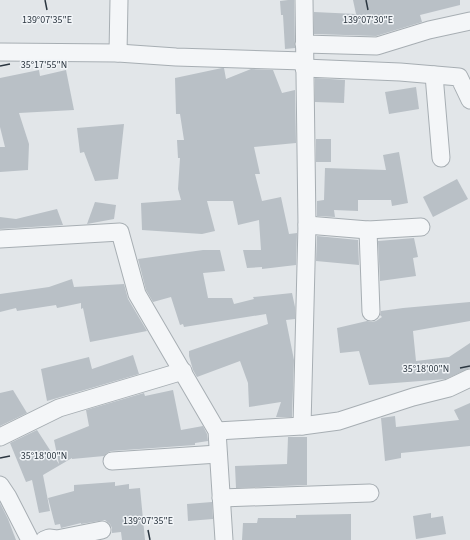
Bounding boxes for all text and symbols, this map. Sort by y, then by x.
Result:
text: 139°07'35"E [22,13,72,27]
text: 139°07'30"E [343,13,393,27]
text: 35°17'55"N [21,58,67,72]
text: 35°18'00"N [403,362,449,376]
text: 35°18'00"N [21,449,67,463]
text: 139°07'35"E [123,514,173,528]

